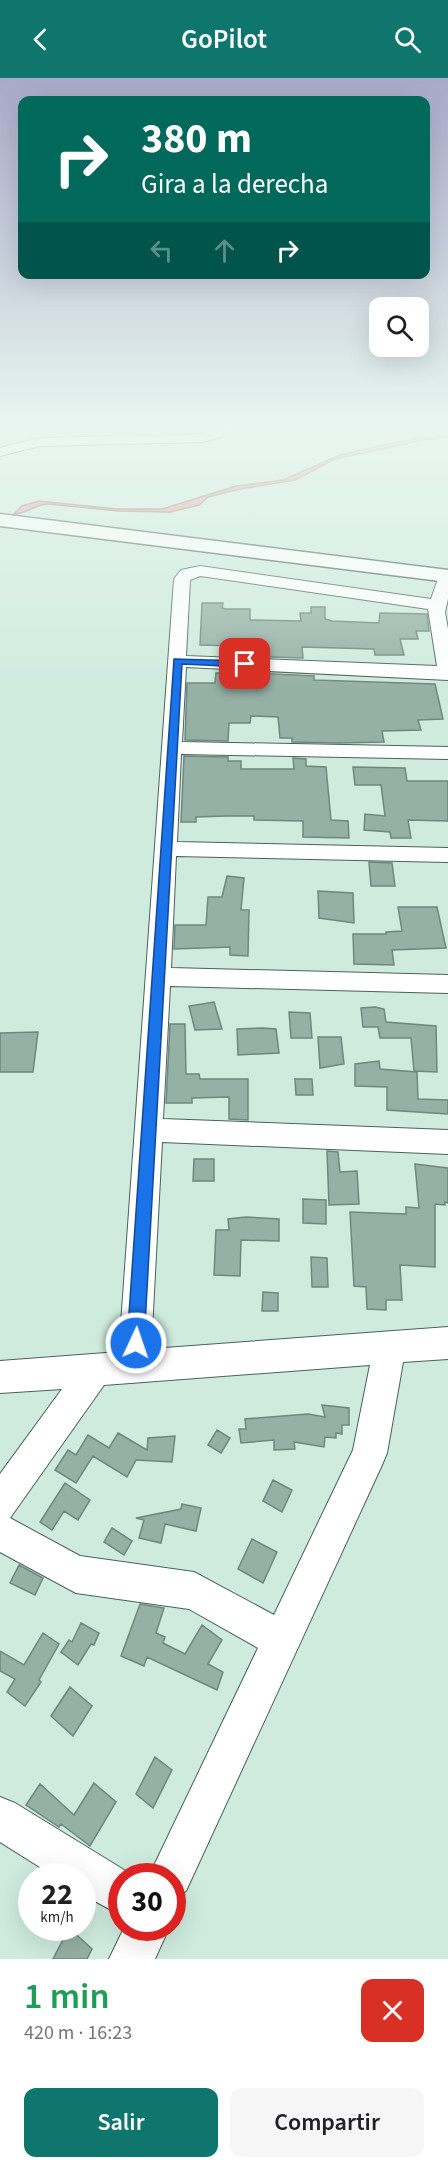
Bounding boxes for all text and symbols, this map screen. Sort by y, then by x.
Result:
text: GoPilot [181,20,267,59]
icon: back [24,23,57,56]
icon: search [391,23,424,56]
text: 380 m [141,109,252,169]
icon: right [42,120,120,198]
text: Gira a la derecha [141,165,328,204]
icon: left [145,234,178,267]
icon: ahead [208,234,241,267]
icon: right [271,234,304,267]
map controls [369,297,429,357]
button: search [369,297,429,357]
pin [219,638,270,689]
icon: arrive [228,647,261,680]
position arrow [104,1311,168,1375]
speed limit sign: 30 [108,1863,186,1941]
text: 22 [41,1873,73,1916]
text: km/h [40,1907,74,1928]
text: 1 min [24,1971,110,2022]
button: close [361,1979,424,2042]
text: 420 m · 16:23 [24,2019,132,2047]
button: Salir [24,2088,218,2157]
button: Compartir [230,2088,424,2157]

